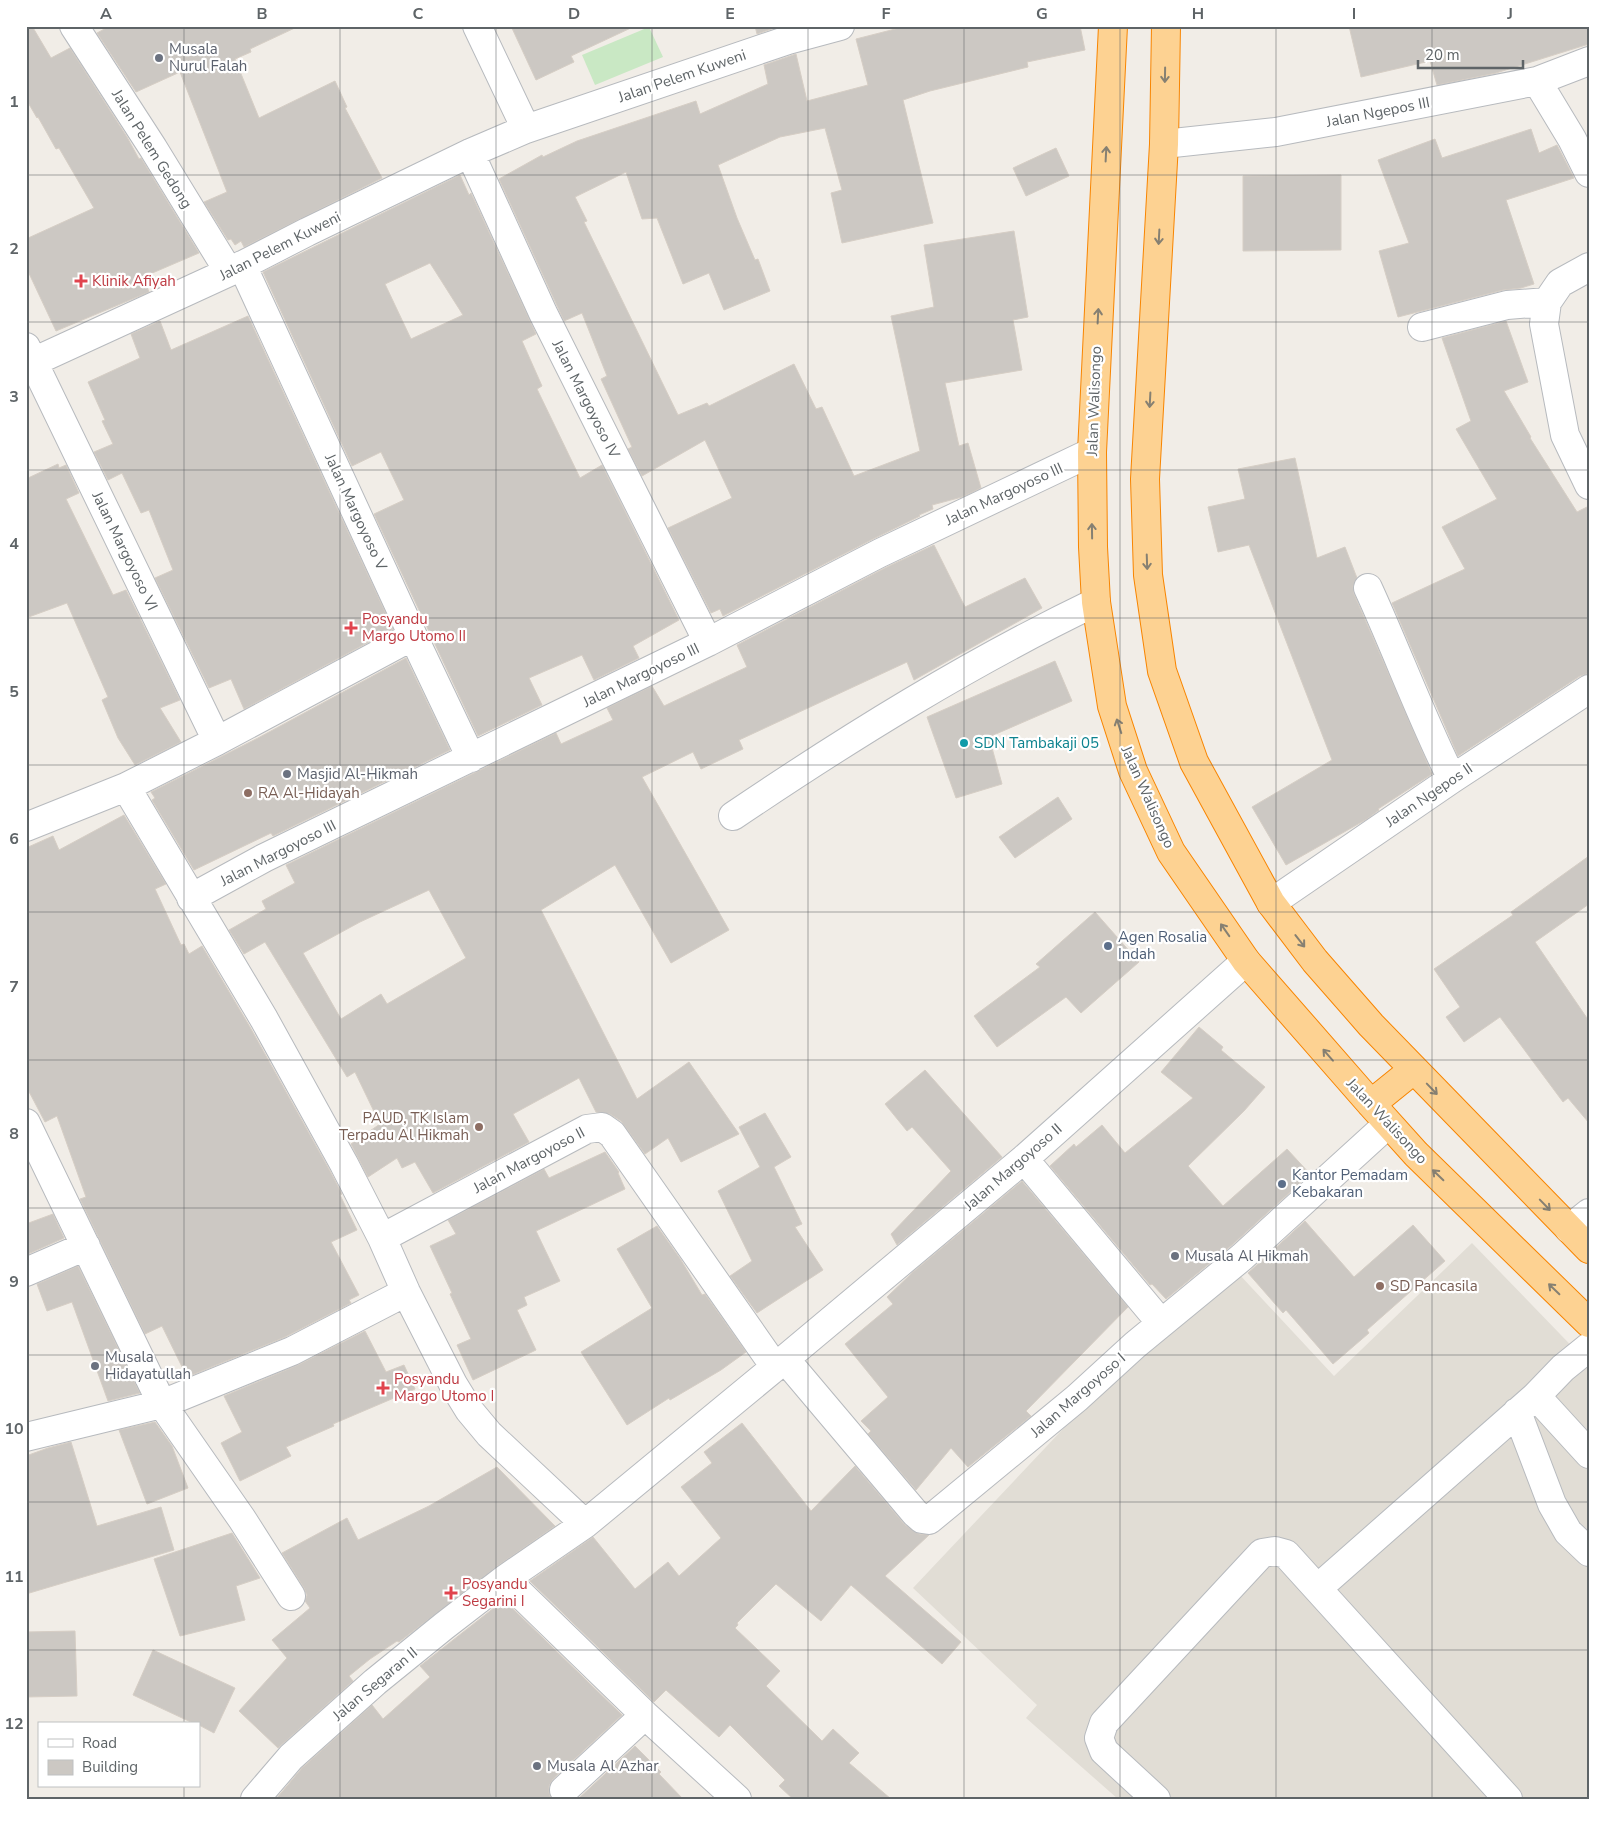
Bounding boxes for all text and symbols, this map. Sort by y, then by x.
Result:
text: A [100,3,112,25]
text: B [256,3,268,25]
text: C [413,3,424,25]
text: D [568,3,580,25]
text: E [725,3,735,25]
text: F [882,3,891,25]
text: G [1036,3,1048,25]
text: H [1192,3,1204,25]
text: I [1352,3,1356,25]
text: J [1506,3,1513,25]
scale bar [1418,38,1522,70]
place label: Musala Nurul Falah [169,39,247,76]
street label: Jalan Pelem Kuweni [615,45,749,108]
text: 20 m [1425,45,1460,65]
marker: Musala Nurul Falah [153,52,165,64]
one-way arrow [1160,66,1170,83]
street label: Jalan Pelem Gedong [107,85,197,212]
text: 1 [9,91,19,113]
street label: Jalan Ngepos III [1324,92,1432,132]
one-way arrow [1101,146,1111,162]
street label: Jalan Pelem Kuweni [215,207,344,286]
one-way arrow [1154,229,1163,245]
text: 2 [9,238,19,260]
place label: Klinik Afiyah [92,271,176,291]
marker: Klinik Afiyah [74,274,88,288]
one-way arrow [1094,309,1103,325]
street label: Jalan Margoyoso IV [547,336,625,462]
street label: Jalan Walisongo [1082,346,1106,457]
text: 3 [9,386,19,408]
one-way arrow [1145,391,1154,407]
street label: Jalan Margoyoso V [320,450,392,574]
street label: Jalan Margoyoso III [941,458,1066,530]
street label: Jalan Margoyoso VI [87,487,163,614]
one-way arrow [1088,523,1097,539]
text: 4 [9,533,19,555]
one-way arrow [1143,554,1152,570]
place label: Posyandu Margo Utomo II [362,609,466,646]
marker: Posyandu Margo Utomo II [344,621,358,635]
street label: Jalan Margoyoso III [578,638,703,712]
text: 5 [9,681,19,703]
one-way arrow [1113,719,1123,735]
place label: SDN Tambakaji 05 [974,733,1099,753]
marker: SDN Tambakaji 05 [958,737,970,749]
street label: Jalan Walisongo [1116,742,1180,851]
street label: Jalan Ngepos II [1381,758,1477,832]
place label: Masjid Al-Hikmah [297,764,418,784]
marker: Masjid Al-Hikmah [281,768,293,780]
place label: RA Al-Hidayah [258,783,360,803]
marker: RA Al-Hidayah [242,787,254,799]
street label: Jalan Margoyoso III [216,815,339,891]
text: 6 [9,828,19,850]
one-way arrow [1220,923,1230,937]
place label: Agen Rosalia Indah [1118,927,1207,964]
one-way arrow [1295,935,1306,948]
marker: Agen Rosalia Indah [1102,940,1114,952]
text: 7 [9,976,19,998]
one-way arrow [1322,1049,1334,1062]
street label: Jalan Walisongo [1341,1073,1432,1168]
one-way arrow [1426,1083,1438,1095]
place label: PAUD, TK Islam Terpadu Al Hikmah [339,1108,469,1145]
street label: Jalan Margoyoso II [959,1119,1066,1216]
marker: PAUD, TK Islam Terpadu Al Hikmah [473,1121,485,1133]
street label: Jalan Margoyoso II [469,1122,588,1198]
text: 8 [9,1123,19,1145]
place label: Kantor Pemadam Kebakaran [1292,1165,1408,1202]
one-way arrow [1432,1169,1444,1181]
marker: Kantor Pemadam Kebakaran [1276,1178,1288,1190]
one-way arrow [1539,1199,1552,1211]
place label: Musala Al Hikmah [1185,1246,1309,1266]
marker: Musala Al Hikmah [1169,1250,1181,1262]
text: 9 [9,1271,19,1293]
place label: SD Pancasila [1390,1276,1478,1296]
marker: SD Pancasila [1374,1280,1386,1292]
one-way arrow [1548,1282,1560,1295]
place label: Musala Hidayatullah [105,1347,191,1384]
street label: Jalan Margoyoso I [1025,1348,1130,1443]
marker: Musala Hidayatullah [89,1360,101,1372]
place label: Posyandu Margo Utomo I [394,1369,494,1406]
marker: Posyandu Margo Utomo I [376,1381,390,1395]
text: 10 [4,1418,24,1440]
text: 11 [4,1566,24,1588]
place label: Posyandu Segarini I [462,1574,528,1611]
marker: Posyandu Segarini I [444,1586,458,1600]
street label: Jalan Segaran II [328,1643,422,1726]
text: 12 [4,1713,24,1735]
legend [38,1722,200,1788]
text: Road [82,1733,117,1753]
place label: Musala Al Azhar [547,1756,659,1776]
text: Building [82,1757,138,1777]
marker: Musala Al Azhar [531,1760,543,1772]

